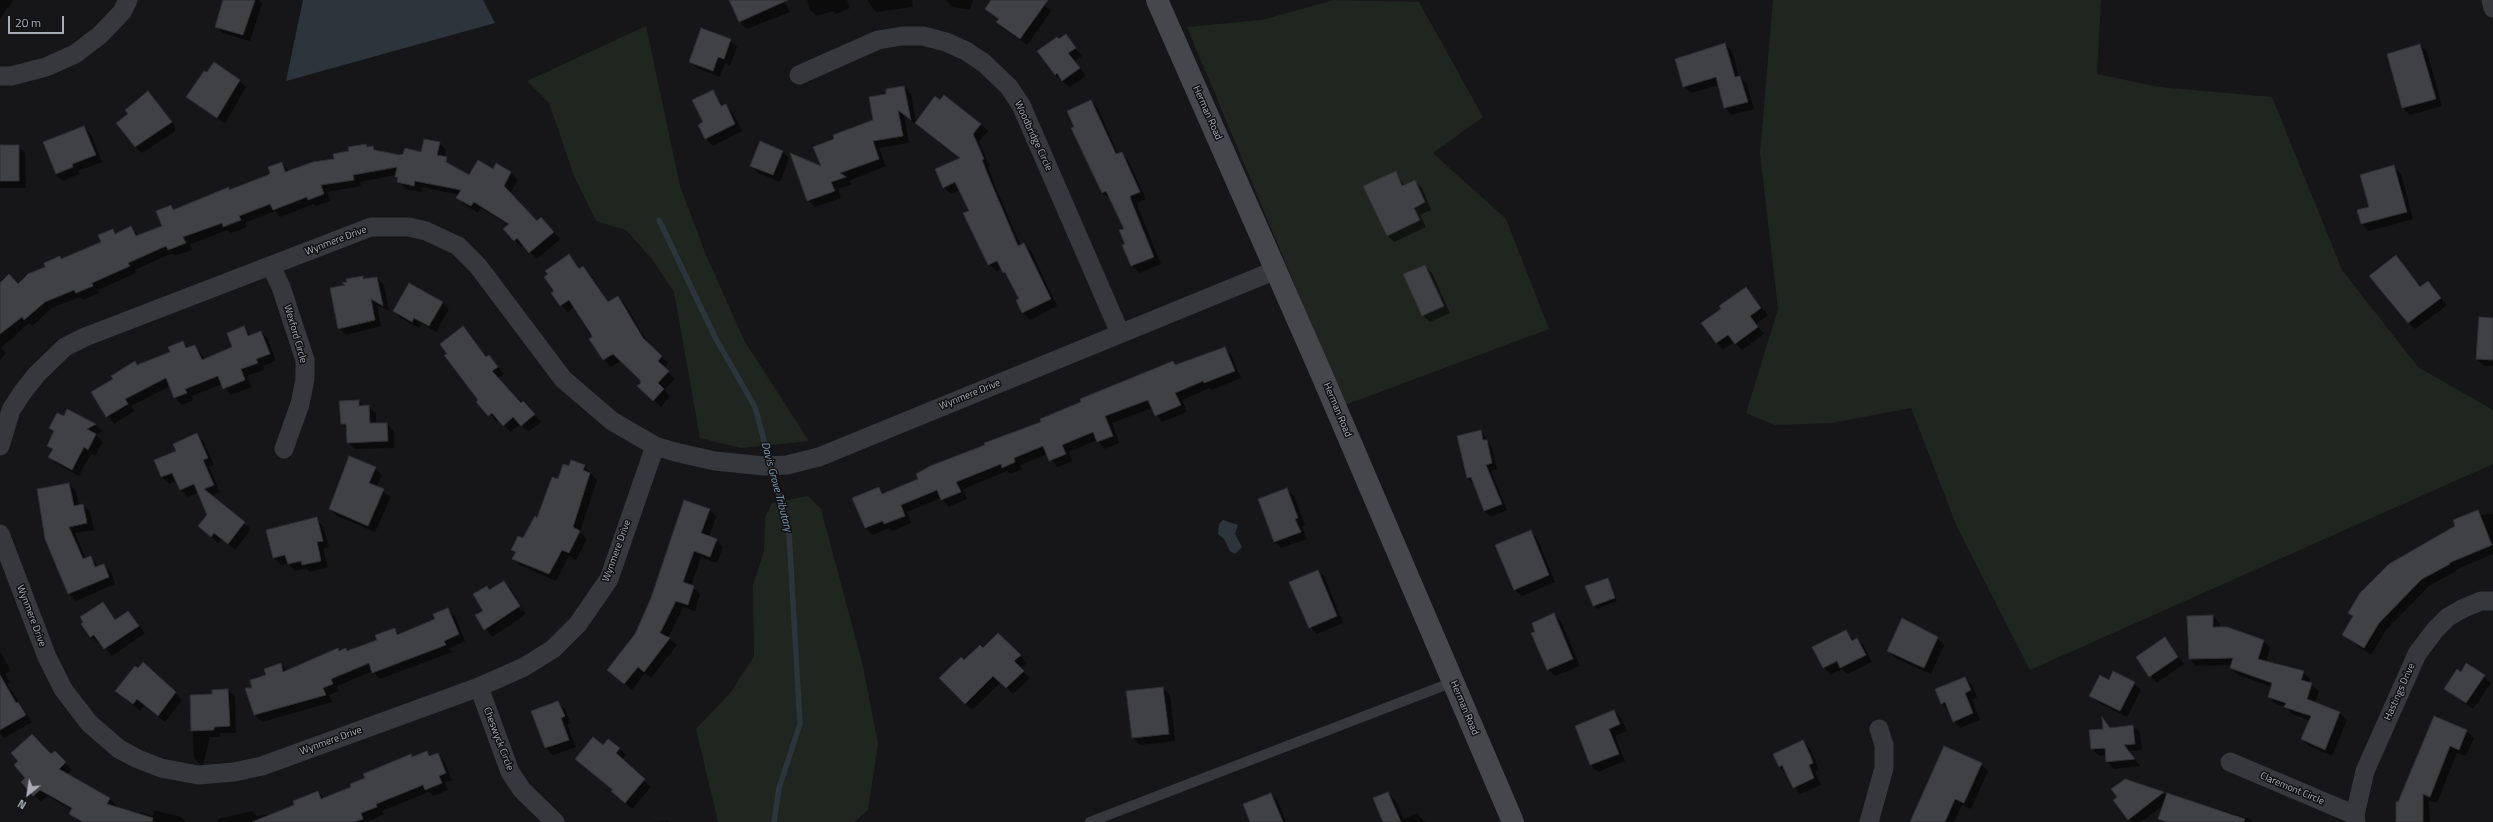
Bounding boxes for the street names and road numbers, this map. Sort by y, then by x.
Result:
street label: Herman Road [1190,84,1224,142]
street label: Woodbridge Circle [1012,99,1054,173]
street label: Wynmere Drive [304,224,368,258]
street label: Wexford Circle [281,303,309,365]
street label: Wynmere Drive [938,377,1002,413]
street label: Herman Road [1320,381,1354,439]
street label: Wynmere Drive [600,518,634,584]
street label: Wynmere Drive [14,584,48,648]
street label: Hastings Drive [2382,662,2418,722]
street label: Herman Road [1447,679,1481,737]
street label: Cheswyck Circle [480,706,516,772]
street label: Wynmere Drive [298,724,364,758]
street label: Claremont Circle [2258,770,2326,808]

